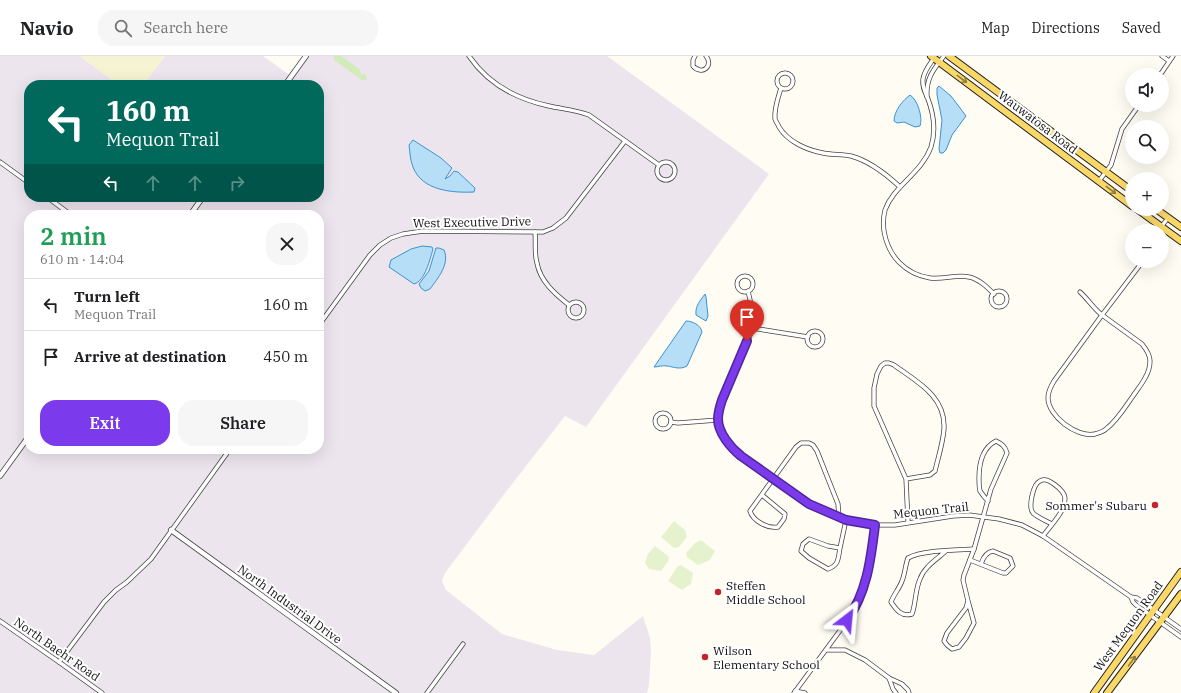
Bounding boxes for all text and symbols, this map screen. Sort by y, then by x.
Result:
search box [98,10,378,46]
text: Navio [20,16,74,40]
icon: search [112,17,134,39]
text: Search here [144,18,228,37]
text: Map [981,19,1010,37]
text: Directions [1032,19,1100,37]
text: Saved [1122,19,1161,37]
map controls [1125,68,1169,268]
button: sound [1125,68,1169,112]
one-way arrow [956,75,967,83]
street label: Wauwatosa Road [995,87,1081,157]
text: 160 m [106,92,190,129]
icon: left [40,96,92,148]
button: search [1125,120,1169,164]
text: Mequon Trail [106,128,220,151]
icon: left [100,172,122,194]
icon: ahead [142,172,164,194]
icon: ahead [184,172,206,194]
icon: right [226,172,248,194]
button: + [1125,172,1169,216]
one-way arrow [1106,186,1117,194]
street label: West Executive Drive [413,213,531,231]
text: 2 min [40,220,107,252]
button: close [266,223,308,265]
button: − [1125,224,1169,268]
text: 610 m · 14:04 [40,251,124,268]
text: Turn left [74,287,140,306]
icon: left [40,294,62,316]
text: 160 m [263,295,308,314]
pin [730,300,764,341]
text: Mequon Trail [74,306,156,323]
icon: arrive [736,306,758,328]
icon: arrive [40,346,62,368]
text: Arrive at destination [74,347,226,366]
text: 450 m [263,347,308,366]
button: Exit [40,400,170,446]
button: Share [178,400,308,446]
place label: Sommer's Subaru [1046,498,1148,513]
street label: Mequon Trail [893,499,970,521]
marker: Sommer's Subaru [1150,500,1160,510]
street label: North Industrial Drive [235,561,345,647]
place label: Steffen Middle School [726,578,806,607]
street label: West Mequon Road [1090,578,1166,674]
marker: Steffen Middle School [713,587,723,597]
position arrow [826,599,868,641]
street label: North Baehr Road [11,614,103,684]
place label: Wilson Elementary School [713,643,820,672]
marker: Wilson Elementary School [700,652,710,662]
one-way arrow [1128,656,1136,667]

